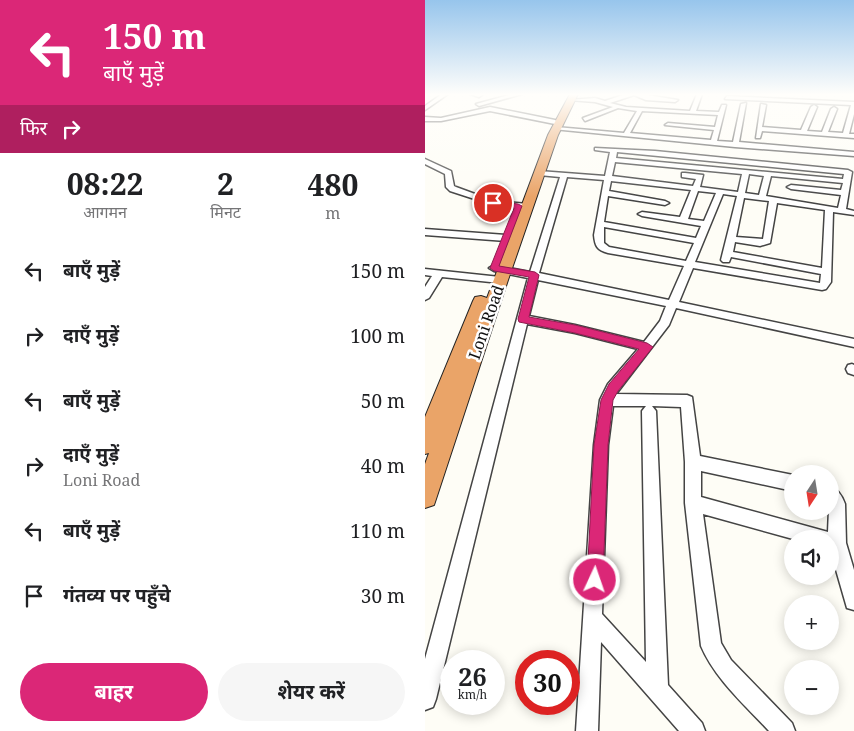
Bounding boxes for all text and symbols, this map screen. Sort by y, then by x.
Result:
text: 150 m [103,12,206,59]
icon: left [20,20,85,85]
text: बाएँ मुड़ें [103,57,164,87]
text: फिर [20,115,47,141]
icon: right [57,115,85,143]
text: 08:22 [67,163,144,204]
text: 2 [217,163,234,204]
text: 480 [308,164,358,205]
pin [472,182,514,224]
icon: arrive [479,189,507,217]
text: आगमन [83,201,127,223]
text: मिनट [210,201,241,223]
text: m [325,202,340,224]
icon: left [20,257,48,285]
text: बाएँ मुड़ें [63,257,120,283]
text: 150 m [350,258,405,284]
street label: Loni Road [463,282,509,362]
icon: right [20,322,48,350]
text: दाएँ मुड़ें [63,322,119,348]
text: 100 m [350,323,405,349]
icon: left [20,387,48,415]
text: बाएँ मुड़ें [63,387,120,413]
text: 50 m [361,388,405,414]
text: दाएँ मुड़ें [63,441,119,467]
icon: right [20,452,48,480]
text: 40 m [361,453,405,479]
north arrow [784,465,839,520]
map controls [784,465,839,715]
text: Loni Road [63,469,140,491]
icon: left [20,517,48,545]
text: बाएँ मुड़ें [63,517,120,543]
text: 110 m [350,518,405,544]
button: sound [784,530,839,585]
position arrow [568,553,620,605]
icon: arrive [20,582,48,610]
text: गंतव्य पर पहुँचे [63,582,171,608]
text: 30 m [361,583,405,609]
button: + [784,595,839,650]
speed limit sign: 30 [515,650,580,715]
text: 26 [458,659,487,693]
button: − [784,660,839,715]
button: बाहर [20,663,208,721]
button: शेयर करें [218,663,405,721]
text: km/h [458,686,487,703]

